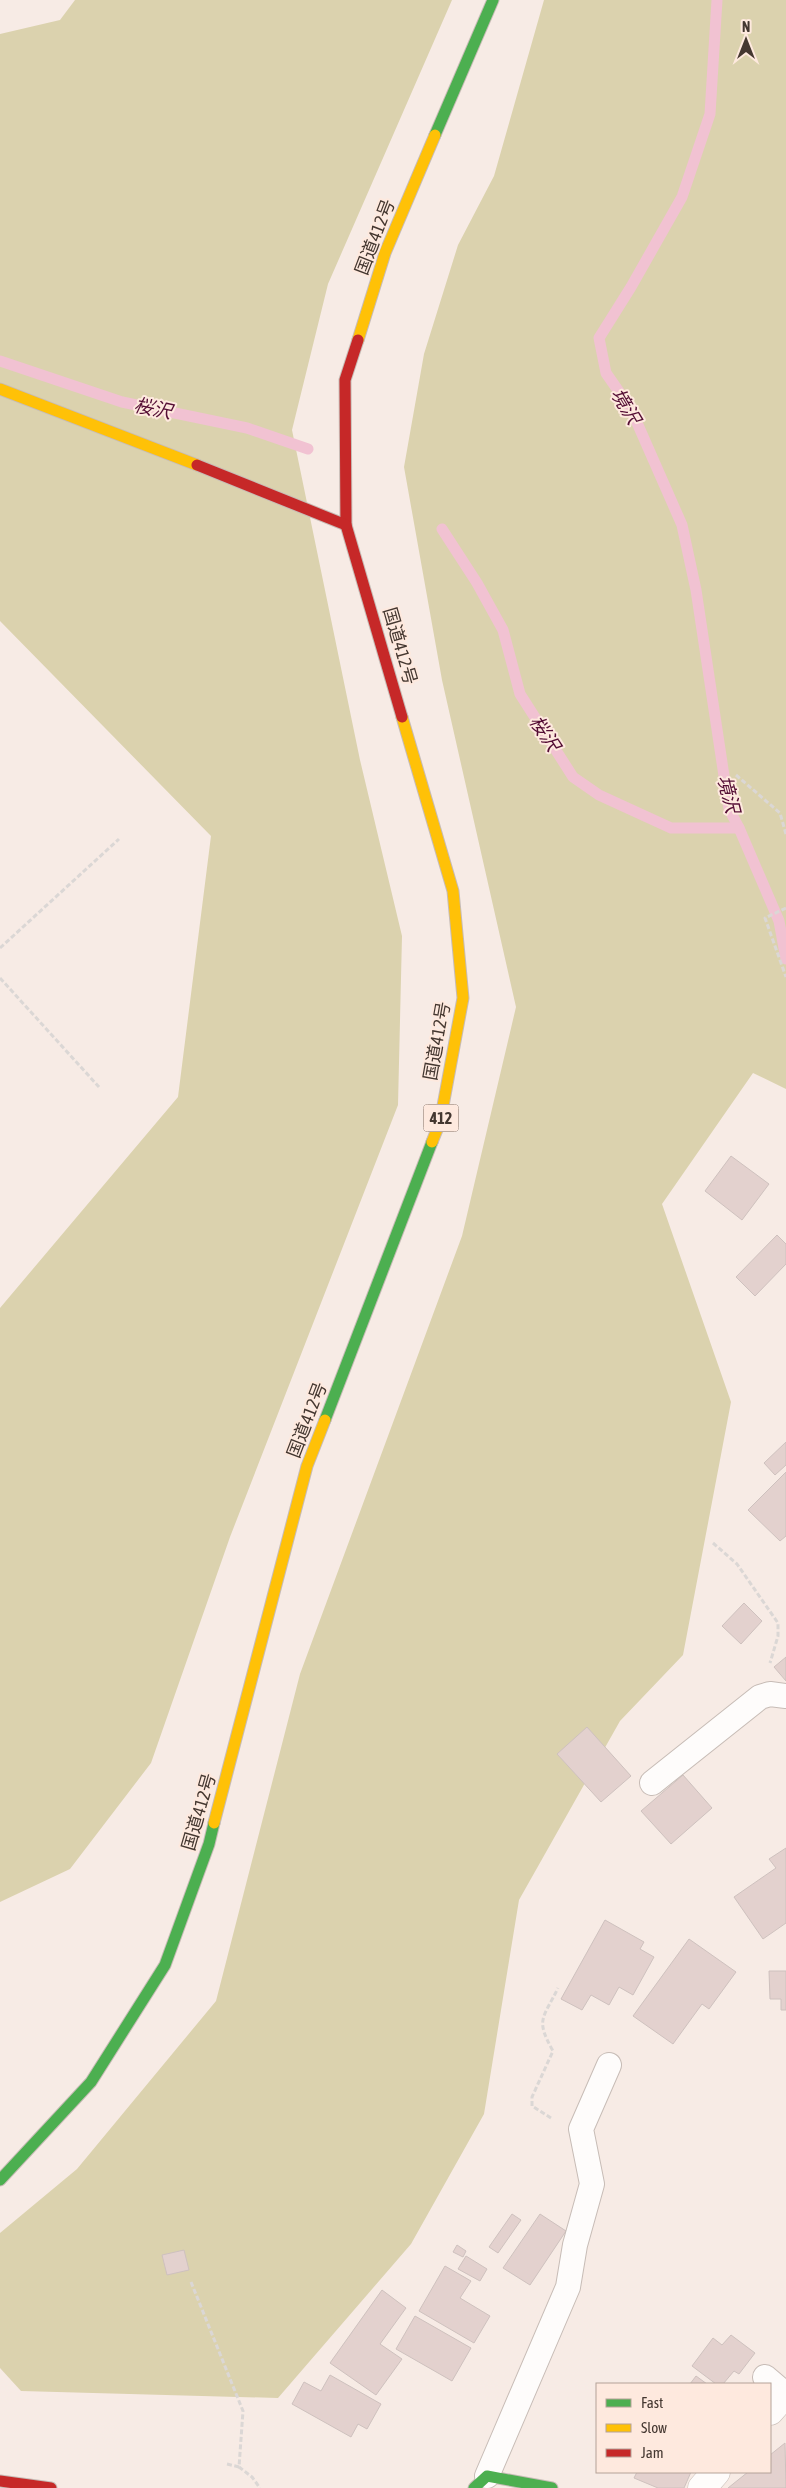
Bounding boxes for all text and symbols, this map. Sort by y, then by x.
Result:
north arrow [721,15,771,65]
text: N [742,19,750,35]
street label: 国道412号 [351,196,399,278]
water label: 境沢 [607,384,647,431]
water label: 桜沢 [132,393,177,423]
street label: 国道412号 [379,605,422,687]
water label: 桜沢 [525,711,566,757]
water label: 境沢 [714,773,745,818]
street label: 国道412号 [419,1000,454,1082]
road number: 412 [424,1104,458,1132]
street label: 国道412号 [283,1379,331,1461]
street label: 国道412号 [177,1771,220,1853]
legend [596,2383,771,2473]
text: Fast [641,2394,663,2411]
text: Slow [641,2419,667,2436]
text: Jam [641,2444,664,2461]

